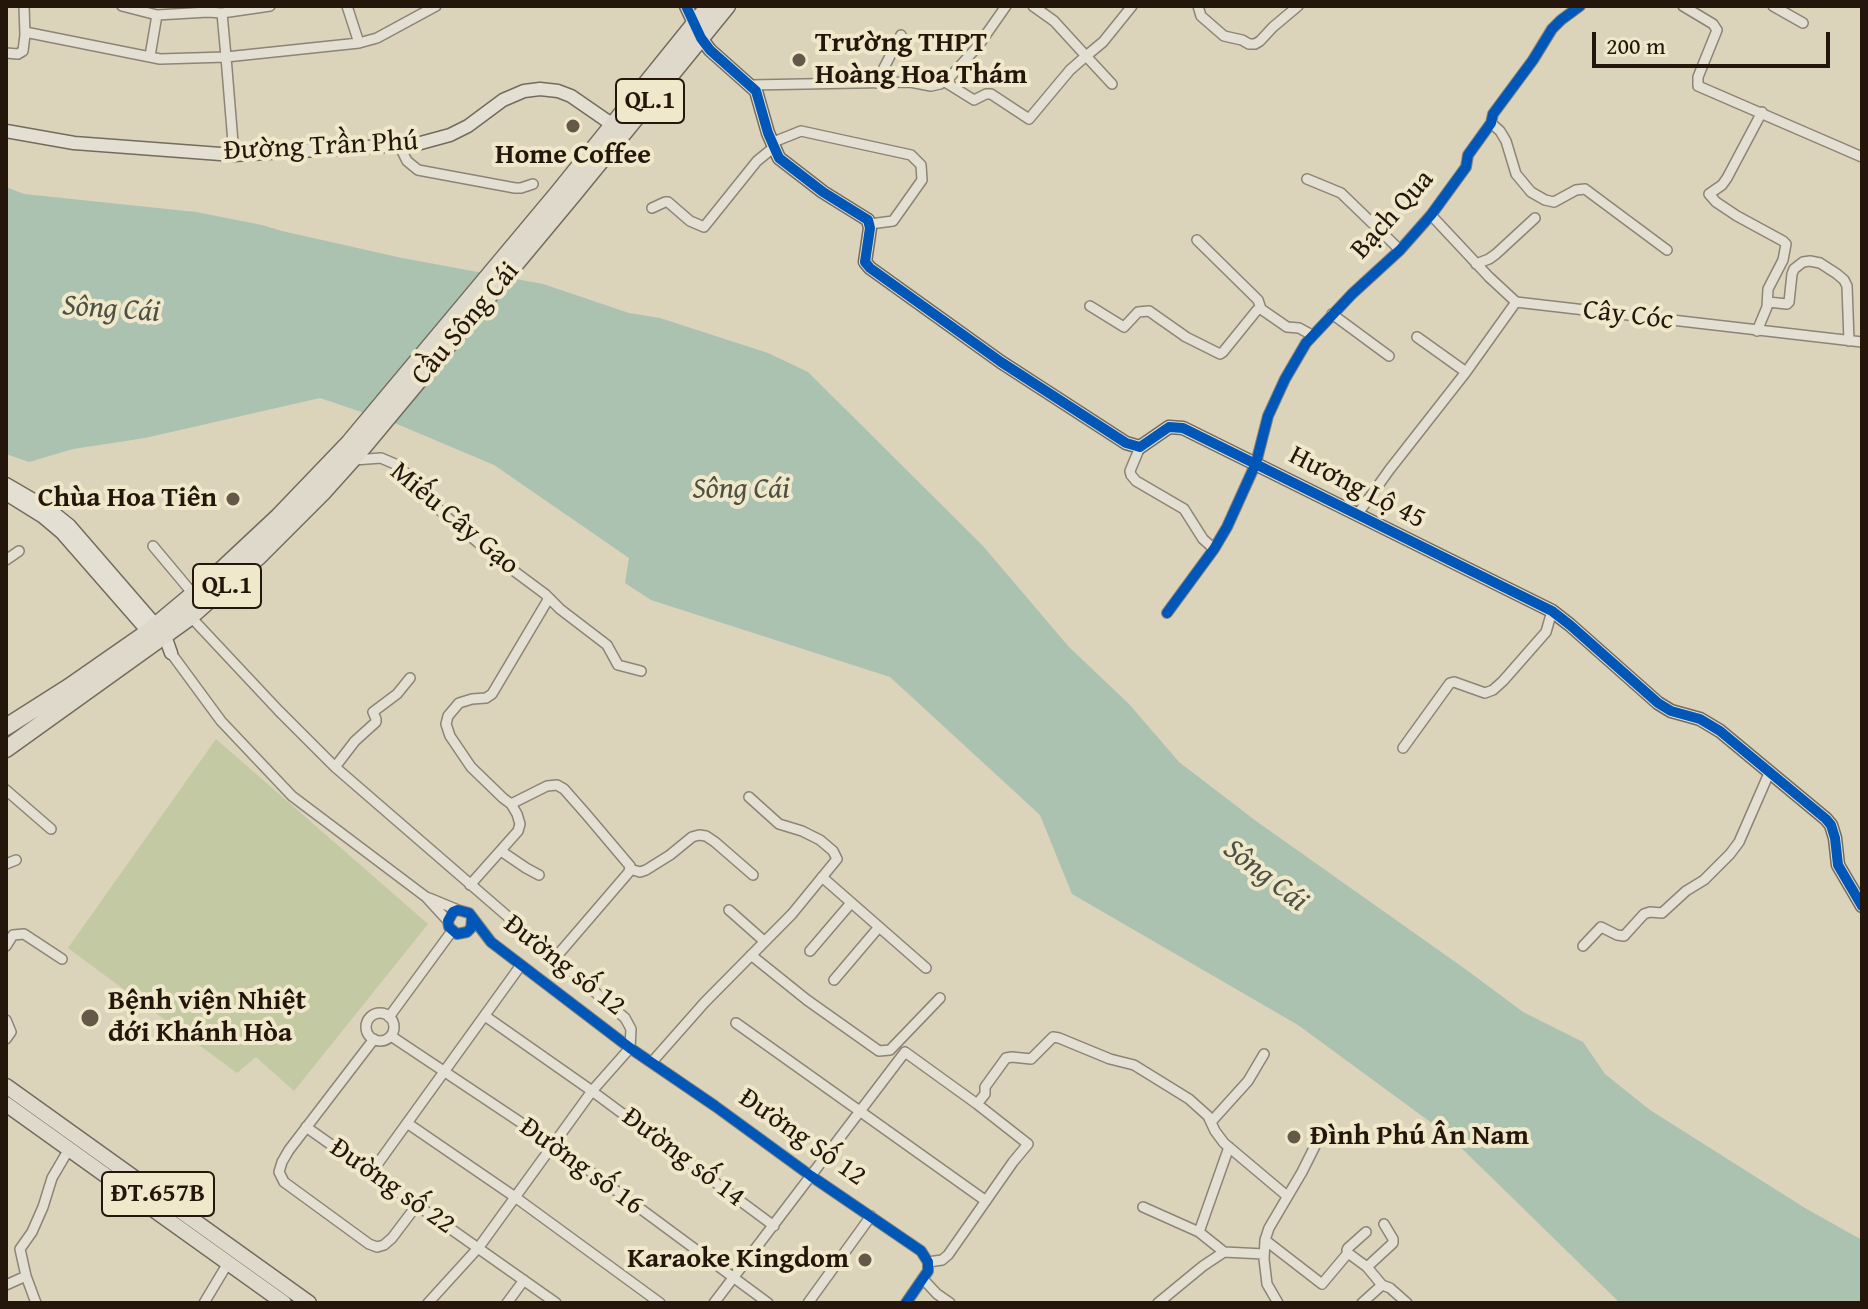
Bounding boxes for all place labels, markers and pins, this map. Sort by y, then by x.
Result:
place label: Trường THPT Hoàng Hoa Thám [815,27,1027,93]
marker: Trường THPT Hoàng Hoa Thám [790,51,808,69]
marker: Home Coffee [564,117,582,135]
place label: Home Coffee [495,139,651,173]
place label: Chùa Hoa Tiên [38,482,217,516]
marker: Chùa Hoa Tiên [224,490,242,508]
place label: Bệnh viện Nhiệt đới Khánh Hòa [108,985,306,1051]
marker: Bệnh viện Nhiệt đới Khánh Hòa [79,1007,101,1029]
place label: Đình Phú Ân Nam [1310,1120,1529,1154]
marker: Đình Phú Ân Nam [1285,1128,1303,1146]
place label: Karaoke Kingdom [627,1243,849,1277]
marker: Karaoke Kingdom [856,1251,874,1269]

